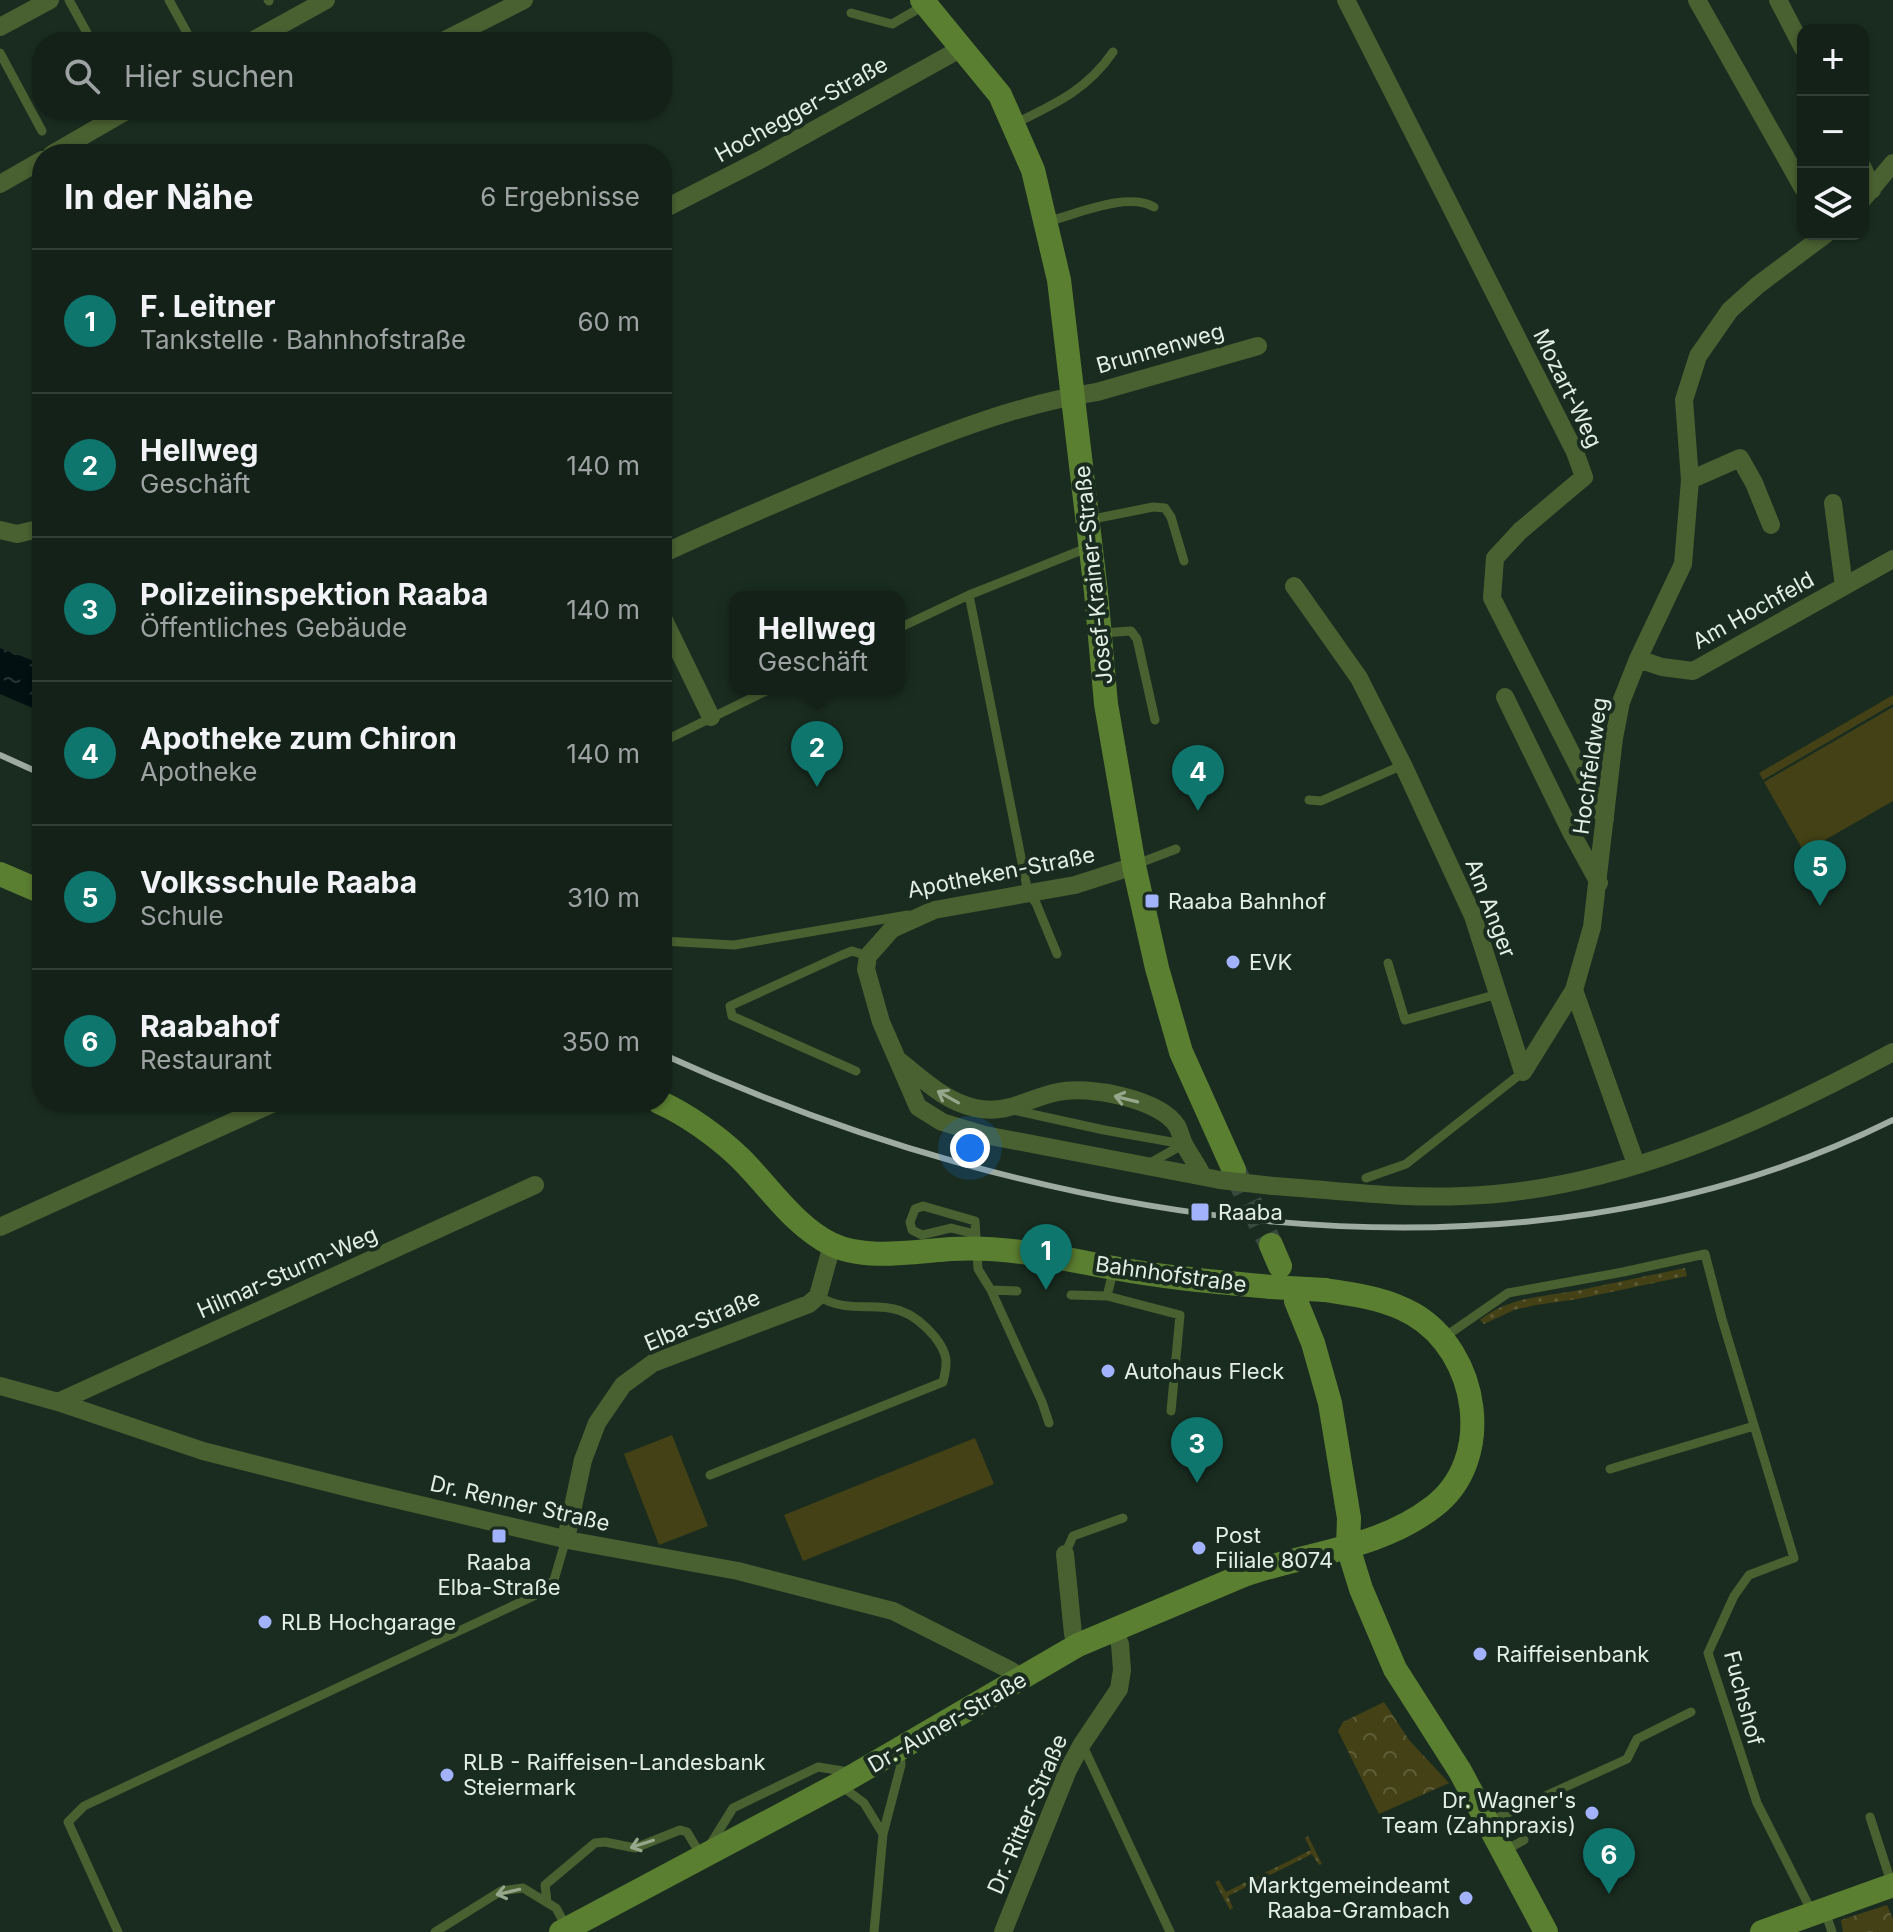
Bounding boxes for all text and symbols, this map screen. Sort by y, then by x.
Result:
map controls [1797,24,1869,240]
button: + [1797,24,1869,96]
search box [32,32,672,120]
street label: Hochegger-Straße [710,51,892,167]
icon: search [60,54,104,98]
text: Hier suchen [124,58,294,94]
button: − [1797,96,1869,168]
button: layers [1797,168,1869,240]
text: In der Nähe [64,176,253,217]
text: 6 Ergebnisse [480,181,640,212]
text: F. Leitner [140,288,276,324]
text: 1 [84,306,96,337]
text: 60 m [577,306,640,337]
street label: Brunnenweg [1093,317,1227,379]
text: Tankstelle · Bahnhofstraße [140,324,466,355]
street label: Mozart-Weg [1528,325,1608,451]
text: Hellweg [140,432,258,468]
text: 2 [82,450,98,481]
text: 140 m [566,450,640,481]
street label: Josef-Krainer-Straße [1069,464,1117,686]
text: Geschäft [140,468,250,499]
street label: Am Hochfeld [1688,566,1818,654]
text: Polizeiinspektion Raaba [140,576,489,612]
popup [729,591,905,695]
text: 3 [82,594,98,625]
text: 140 m [566,594,640,625]
text: Hellweg [758,610,876,646]
text: Öffentliches Gebäude [140,612,407,643]
text: Geschäft [758,646,868,677]
street label: Hochfeldweg [1568,696,1612,836]
text: Apotheke zum Chiron [140,720,457,756]
pin: 2 [791,721,843,787]
text: 4 [81,738,99,769]
text: 140 m [566,738,640,769]
pin: 4 [1172,745,1224,811]
text: Apotheke [140,756,257,787]
pin: 5 [1794,840,1846,906]
street label: Apotheken-Straße [905,841,1097,903]
street label: Am Anger [1460,855,1522,961]
text: Volksschule Raaba [140,864,417,900]
text: 5 [82,882,98,913]
text: 310 m [567,882,640,913]
place label: Raaba Bahnhof [1168,888,1326,914]
marker: Raaba Bahnhof [1143,892,1161,910]
text: Schule [140,900,224,931]
place label: EVK [1249,949,1292,975]
marker: EVK [1224,953,1242,971]
text: Raabahof [140,1008,280,1044]
text: 6 [82,1026,98,1057]
text: 350 m [562,1026,640,1057]
text: Restaurant [140,1044,272,1075]
one-way arrow [937,1088,960,1104]
one-way arrow [1114,1090,1140,1105]
your location [950,1128,990,1168]
place label: Raaba [1218,1199,1283,1225]
marker: Raaba [1189,1201,1211,1223]
street label: Hilmar-Sturm-Weg [193,1221,381,1323]
pin: 1 [1020,1224,1072,1290]
street label: Bahnhofstraße [1094,1251,1248,1297]
street label: Elba-Straße [640,1284,764,1356]
place label: Autohaus Fleck [1124,1358,1284,1384]
marker: Autohaus Fleck [1099,1362,1117,1380]
pin: 3 [1171,1417,1223,1483]
street label: Dr. Renner Straße [428,1470,612,1536]
place label: Post Filiale 8074 [1215,1522,1333,1573]
marker: Raaba Elba-Straße [490,1527,508,1545]
marker: Post Filiale 8074 [1190,1539,1208,1557]
place label: Raaba Elba-Straße [437,1549,561,1600]
place label: RLB Hochgarage [281,1609,456,1635]
marker: RLB Hochgarage [256,1613,274,1631]
place label: Raiffeisenbank [1496,1641,1649,1667]
marker: Raiffeisenbank [1471,1645,1489,1663]
street label: Fuchshof [1719,1648,1769,1748]
street label: Dr.-Auner-Straße [863,1666,1031,1778]
street label: Dr.-Ritter-Straße [982,1730,1072,1898]
place label: RLB - Raiffeisen-Landesbank Steiermark [463,1749,766,1800]
marker: RLB - Raiffeisen-Landesbank Steiermark [438,1766,456,1784]
place label: Dr. Wagner's Team (Zahnpraxis) [1381,1787,1576,1838]
marker: Dr. Wagner's Team (Zahnpraxis) [1583,1804,1601,1822]
pin: 6 [1583,1828,1635,1894]
one-way arrow [630,1837,655,1852]
place label: Marktgemeindeamt Raaba-Grambach [1248,1872,1450,1923]
one-way arrow [495,1885,521,1900]
marker: Marktgemeindeamt Raaba-Grambach [1457,1889,1475,1907]

